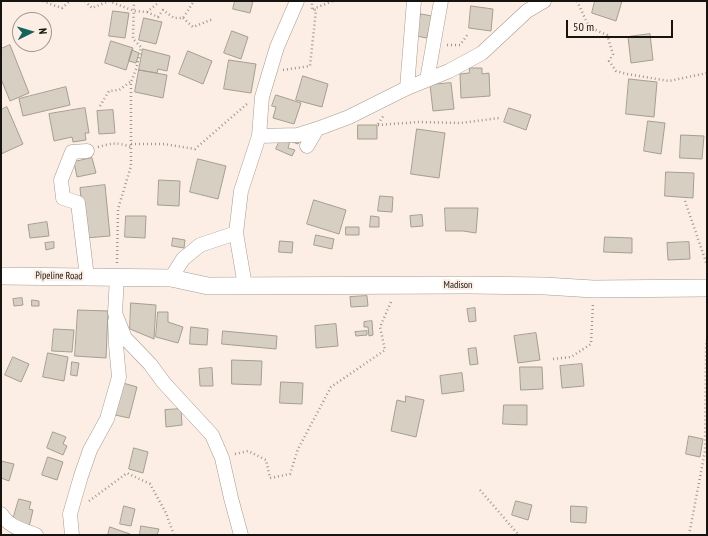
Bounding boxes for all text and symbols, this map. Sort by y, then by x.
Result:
north arrow [12,12,52,52]
scale bar [568,12,675,38]
text: 50 m [573,19,594,34]
text: N [36,27,50,35]
street label: Pipeline Road [35,270,83,282]
street label: Madison [444,279,472,291]

